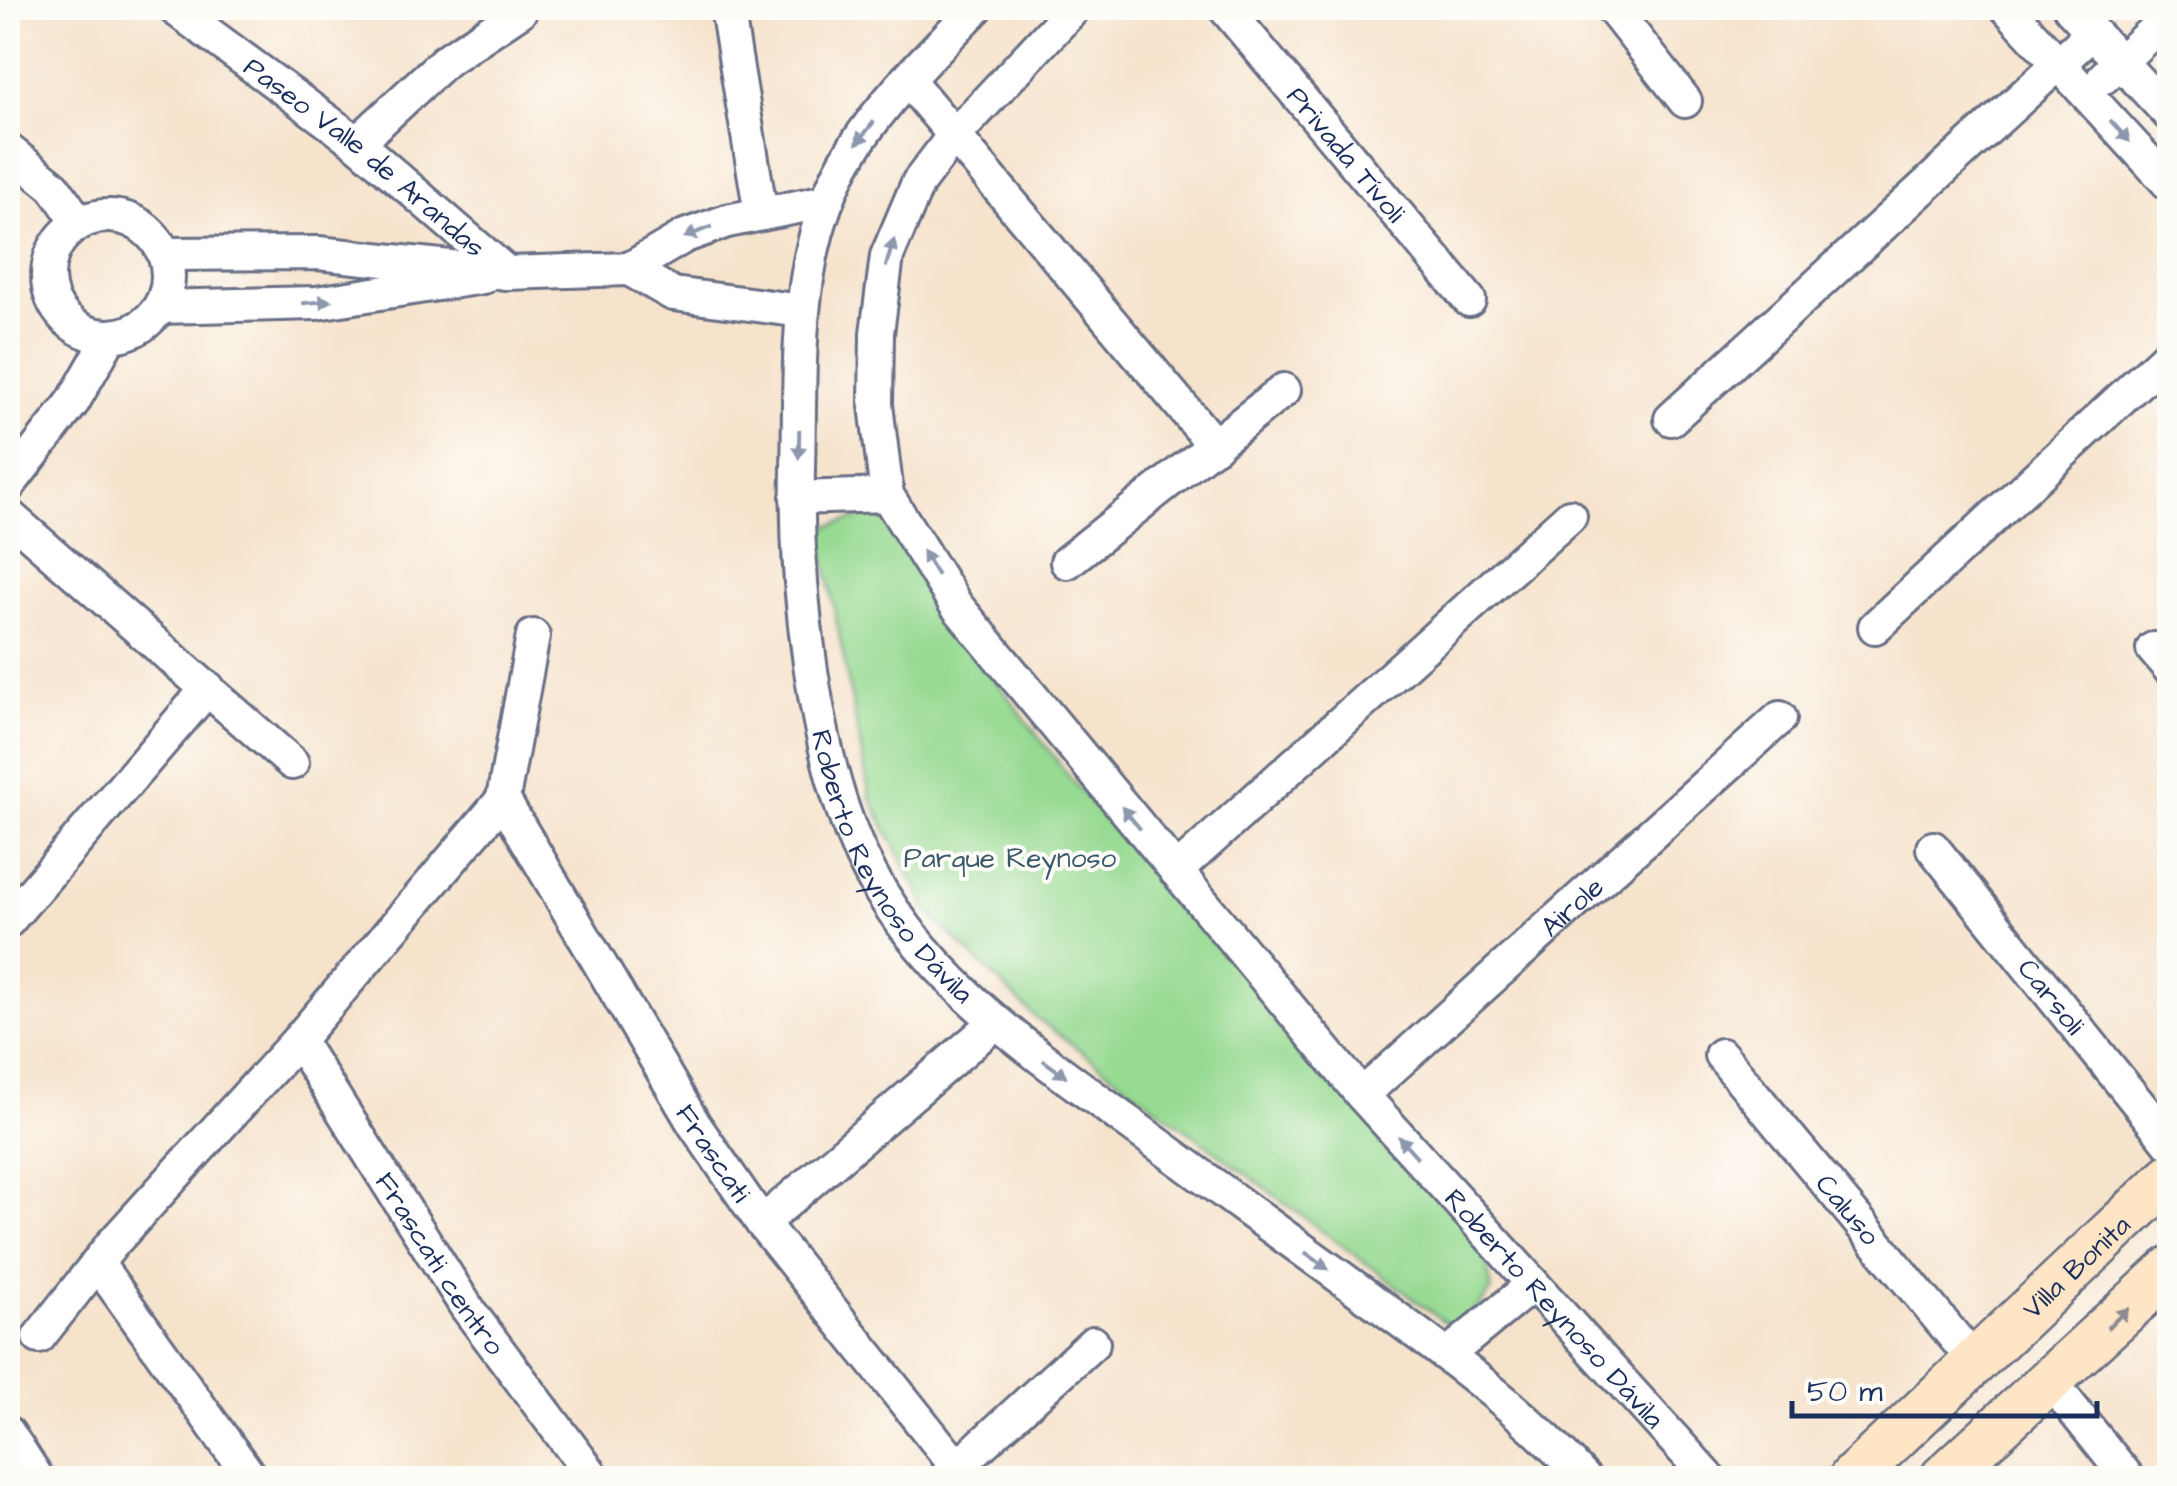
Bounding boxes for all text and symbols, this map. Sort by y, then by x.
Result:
street label: Paseo Valle de Arandas [235,48,493,267]
street label: Privada Tívoli [1277,78,1414,231]
one-way arrow [2108,119,2131,143]
one-way arrow [856,120,876,146]
one-way arrow [683,224,713,240]
one-way arrow [883,237,898,267]
one-way arrow [302,294,333,310]
one-way arrow [790,429,806,461]
one-way arrow [922,549,939,577]
street label: Roberto Reynoso Dávila [801,726,982,1013]
one-way arrow [1121,805,1143,830]
park label: Parque Reynoso [904,839,1117,880]
street label: Airole [1532,868,1613,946]
street label: Carsoli [2008,951,2094,1044]
one-way arrow [1042,1059,1068,1078]
street label: Frascati [666,1097,760,1210]
one-way arrow [1397,1135,1420,1159]
street label: Frascati centro [365,1165,514,1364]
street label: Caluso [1806,1166,1889,1254]
street label: Roberto Reynoso Dávila [1435,1181,1673,1438]
street label: Villa Bonita [2014,1207,2139,1328]
one-way arrow [1304,1250,1331,1270]
one-way arrow [2106,1307,2130,1330]
scale bar [1792,1356,2097,1418]
text: 50 m [1807,1371,1883,1413]

